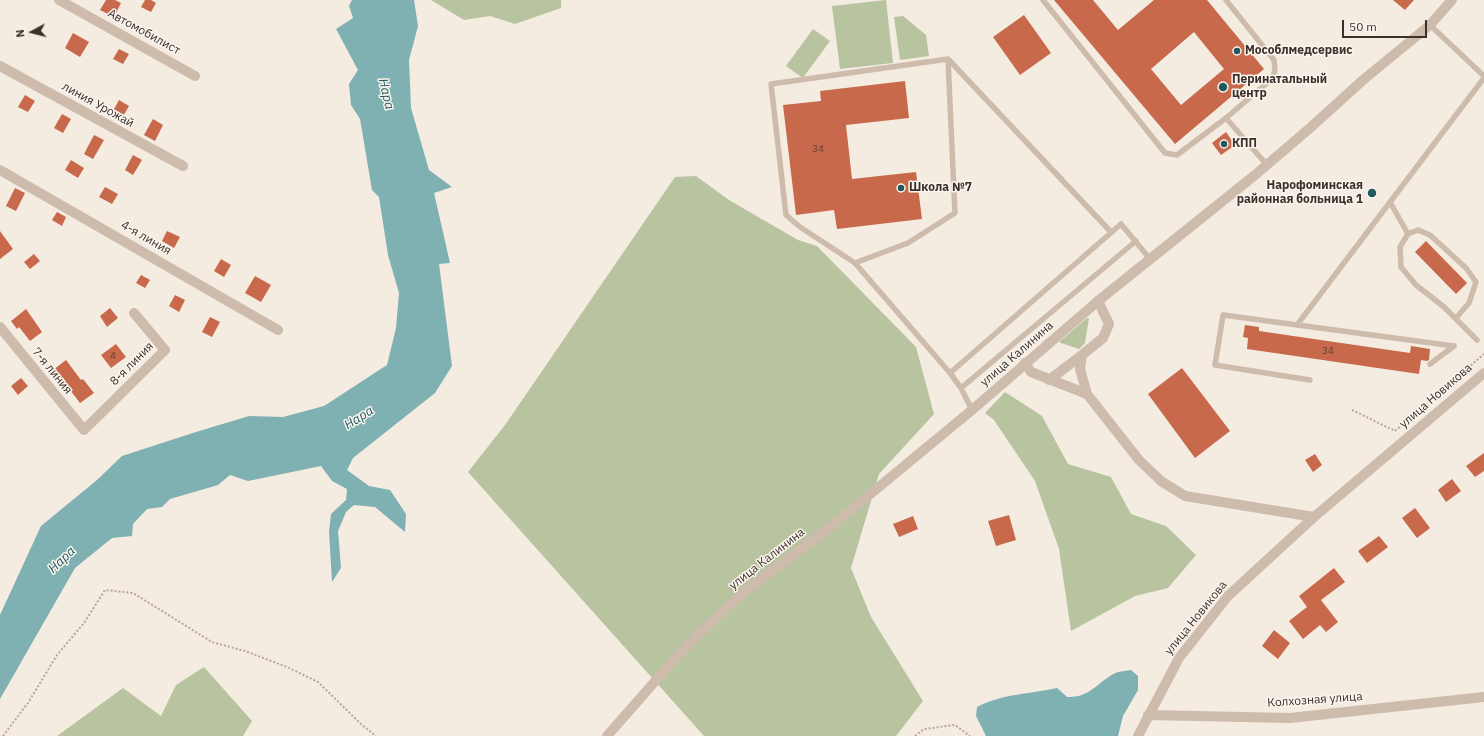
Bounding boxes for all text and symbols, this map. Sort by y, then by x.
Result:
street label: Автомобилист [105,6,183,58]
north arrow [12,12,52,52]
scale bar [1344,12,1429,38]
text: 50 m [1349,19,1377,34]
text: N [13,29,28,38]
place label: Мособлмедсервис [1245,44,1352,58]
marker: Мособлмедсервис [1232,46,1242,56]
place label: Перинатальный центр [1232,73,1327,101]
water label: Нара [375,77,397,111]
street label: линия Урожай [60,79,136,131]
marker: Перинатальный центр [1217,81,1229,93]
place label: КПП [1232,137,1257,151]
marker: КПП [1219,139,1229,149]
house number: 34 [812,143,824,155]
place label: Нарофоминская районная больница 1 [1237,179,1363,207]
place label: Школа №7 [909,181,972,195]
marker: Школа №7 [896,183,906,193]
marker: Нарофоминская районная больница 1 [1366,187,1378,199]
street label: 4-я линия [118,218,174,258]
street label: улица Калинина [978,318,1056,390]
street label: 8-я линия [107,339,157,389]
street label: 7-я линия [29,345,75,397]
house number: 34 [1322,345,1334,357]
house number: 4 [110,350,116,362]
street label: улица Новикова [1397,361,1475,431]
water label: Нара [342,403,376,433]
street label: улица Калинина [726,525,808,593]
water label: Нара [45,543,79,577]
street label: улица Новикова [1162,578,1230,658]
street label: Колхозная улица [1267,689,1363,711]

